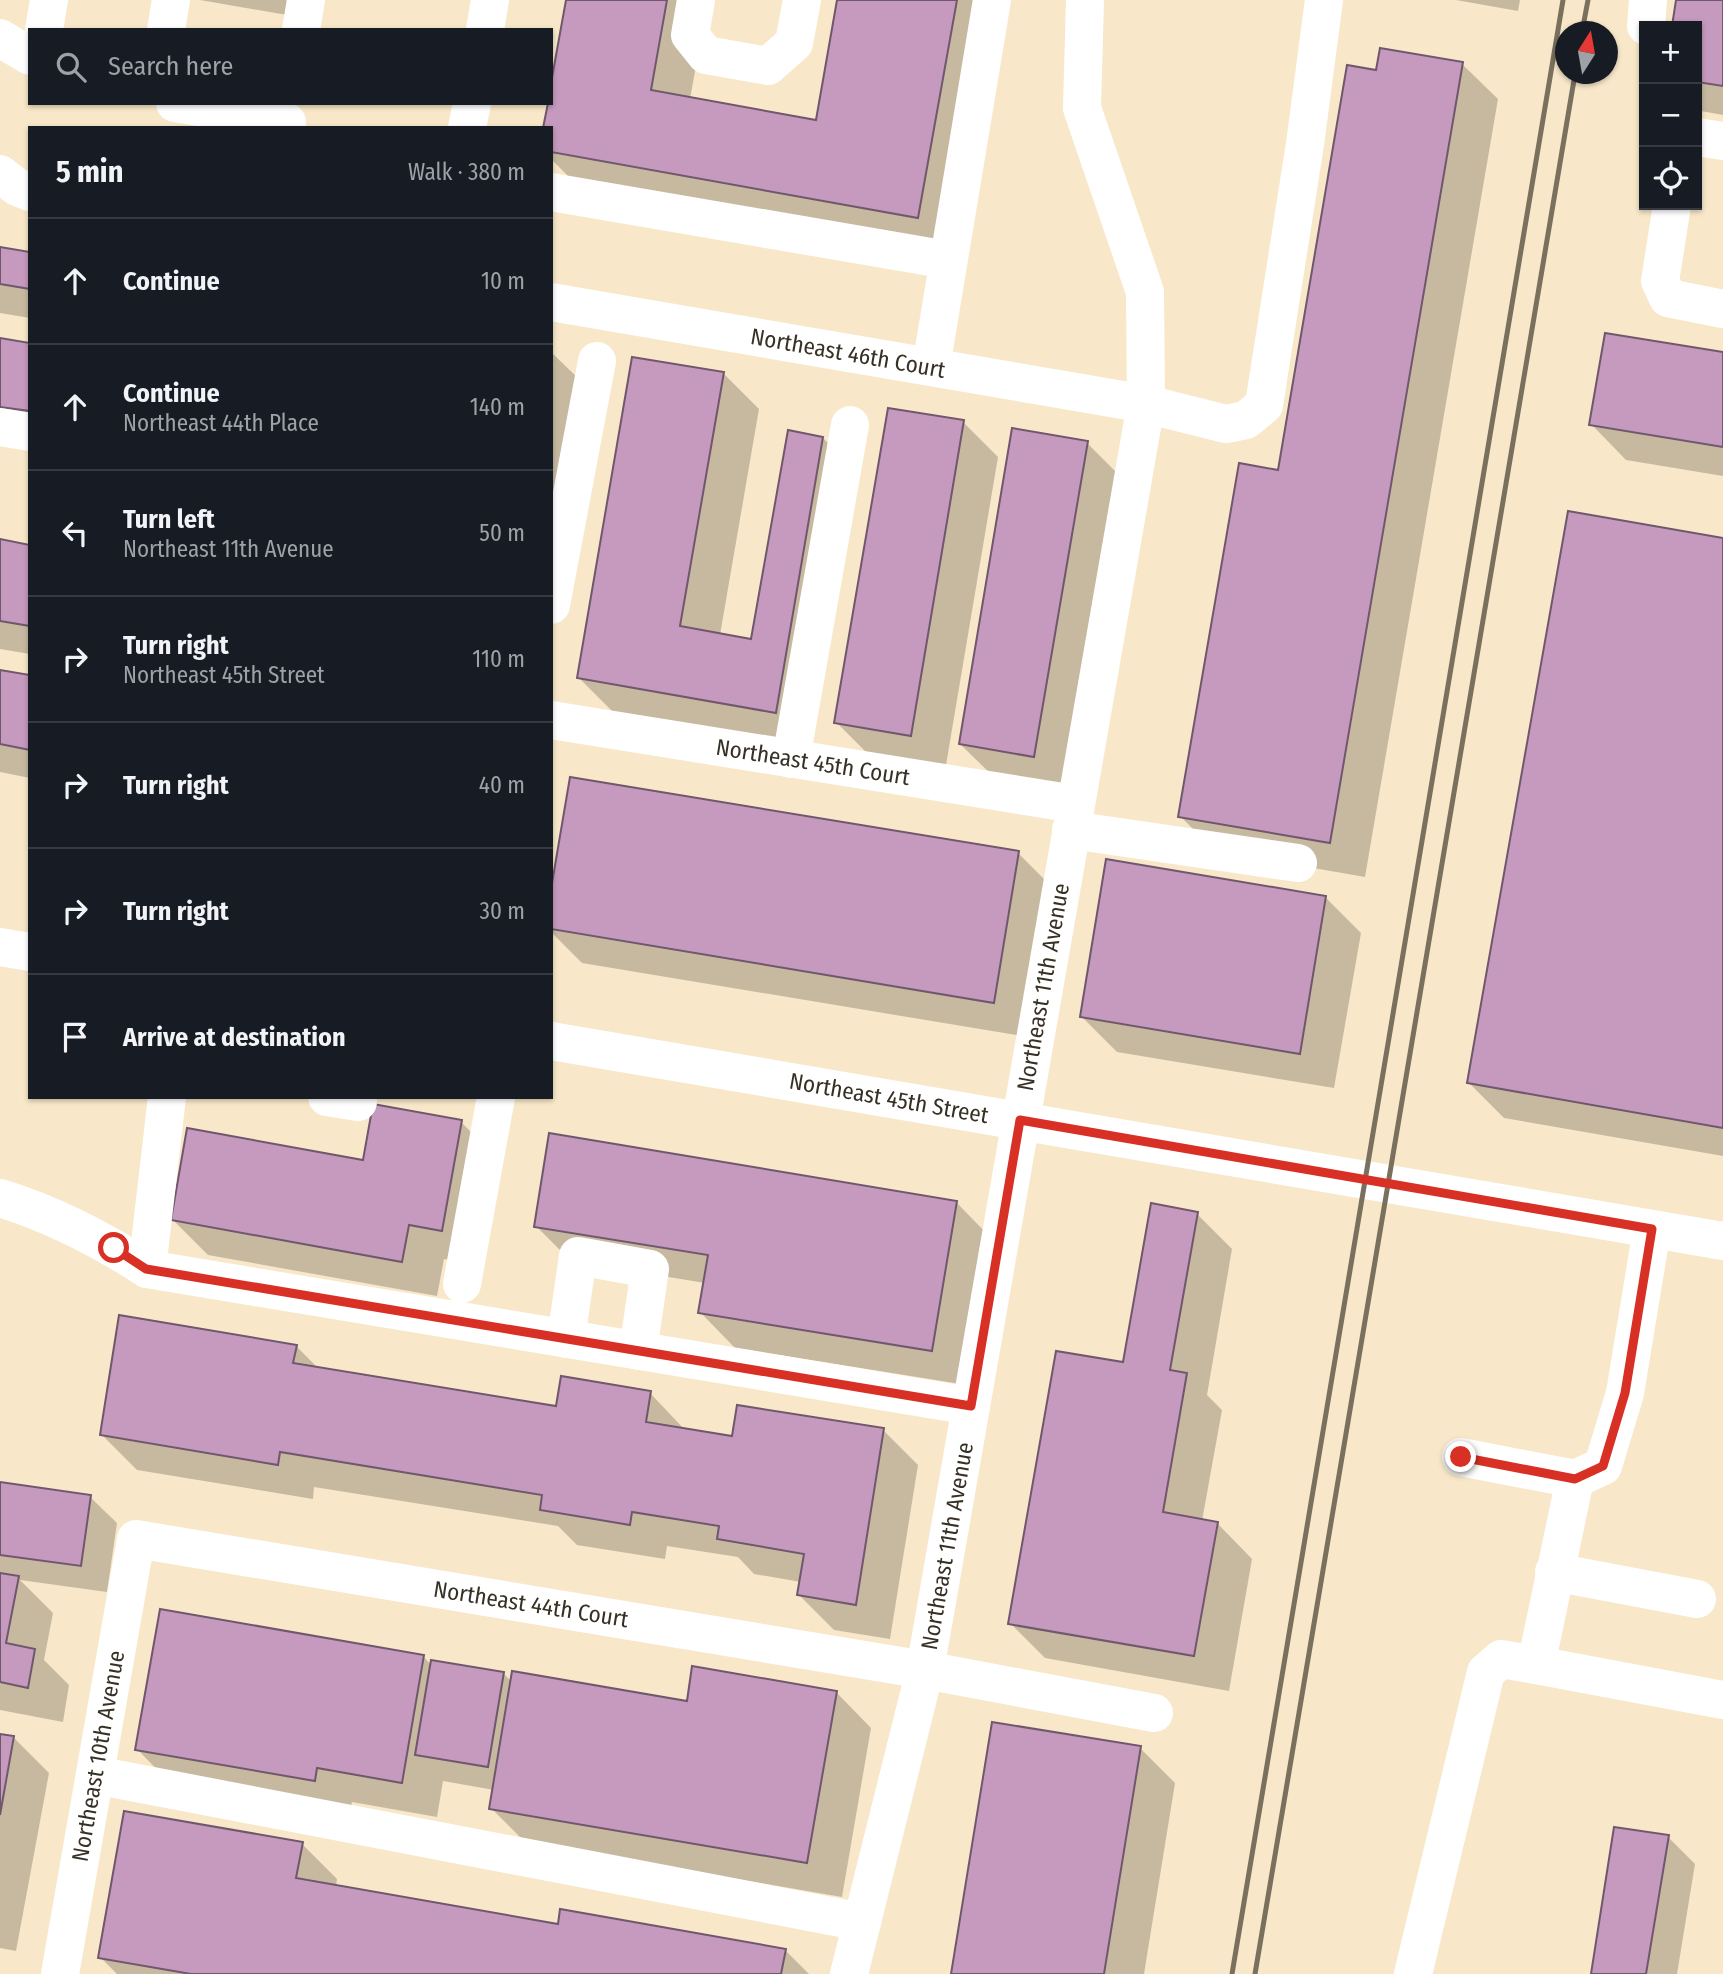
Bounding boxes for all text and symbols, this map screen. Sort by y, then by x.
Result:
north arrow [1555,21,1618,84]
map controls [1639,21,1702,210]
button: + [1639,21,1702,84]
search box [28,28,553,105]
icon: search [52,48,90,86]
text: Search here [108,51,233,82]
button: − [1639,84,1702,147]
button: locate [1639,147,1702,210]
text: 5 min [56,154,123,190]
text: Walk · 380 m [408,158,525,186]
icon: ahead [56,262,94,300]
text: Continue [123,266,220,297]
text: 10 m [481,267,525,295]
street label: Northeast 46th Court [748,322,948,384]
text: Continue [123,378,220,409]
icon: ahead [56,388,94,426]
text: 140 m [470,393,525,421]
text: Northeast 44th Place [123,409,319,437]
text: Turn left [123,504,215,535]
icon: left [56,514,94,552]
text: 50 m [479,519,525,547]
text: Northeast 11th Avenue [123,535,334,563]
text: Turn right [123,630,229,661]
icon: right [56,640,94,678]
text: 110 m [472,645,525,673]
text: Northeast 45th Street [123,661,325,689]
street label: Northeast 45th Court [714,733,912,791]
icon: right [56,766,94,804]
text: Turn right [123,770,229,801]
text: 40 m [479,771,525,799]
street label: Northeast 11th Avenue [1011,881,1075,1093]
icon: right [56,892,94,930]
text: Turn right [123,896,229,927]
text: 30 m [480,897,525,925]
icon: arrive [56,1018,94,1056]
text: Arrive at destination [123,1022,346,1053]
street label: Northeast 45th Street [787,1067,991,1129]
route start [98,1232,129,1263]
street label: Northeast 11th Avenue [915,1440,979,1652]
route end [1445,1441,1476,1472]
street label: Northeast 44th Court [432,1575,631,1633]
street label: Northeast 10th Avenue [66,1648,130,1864]

